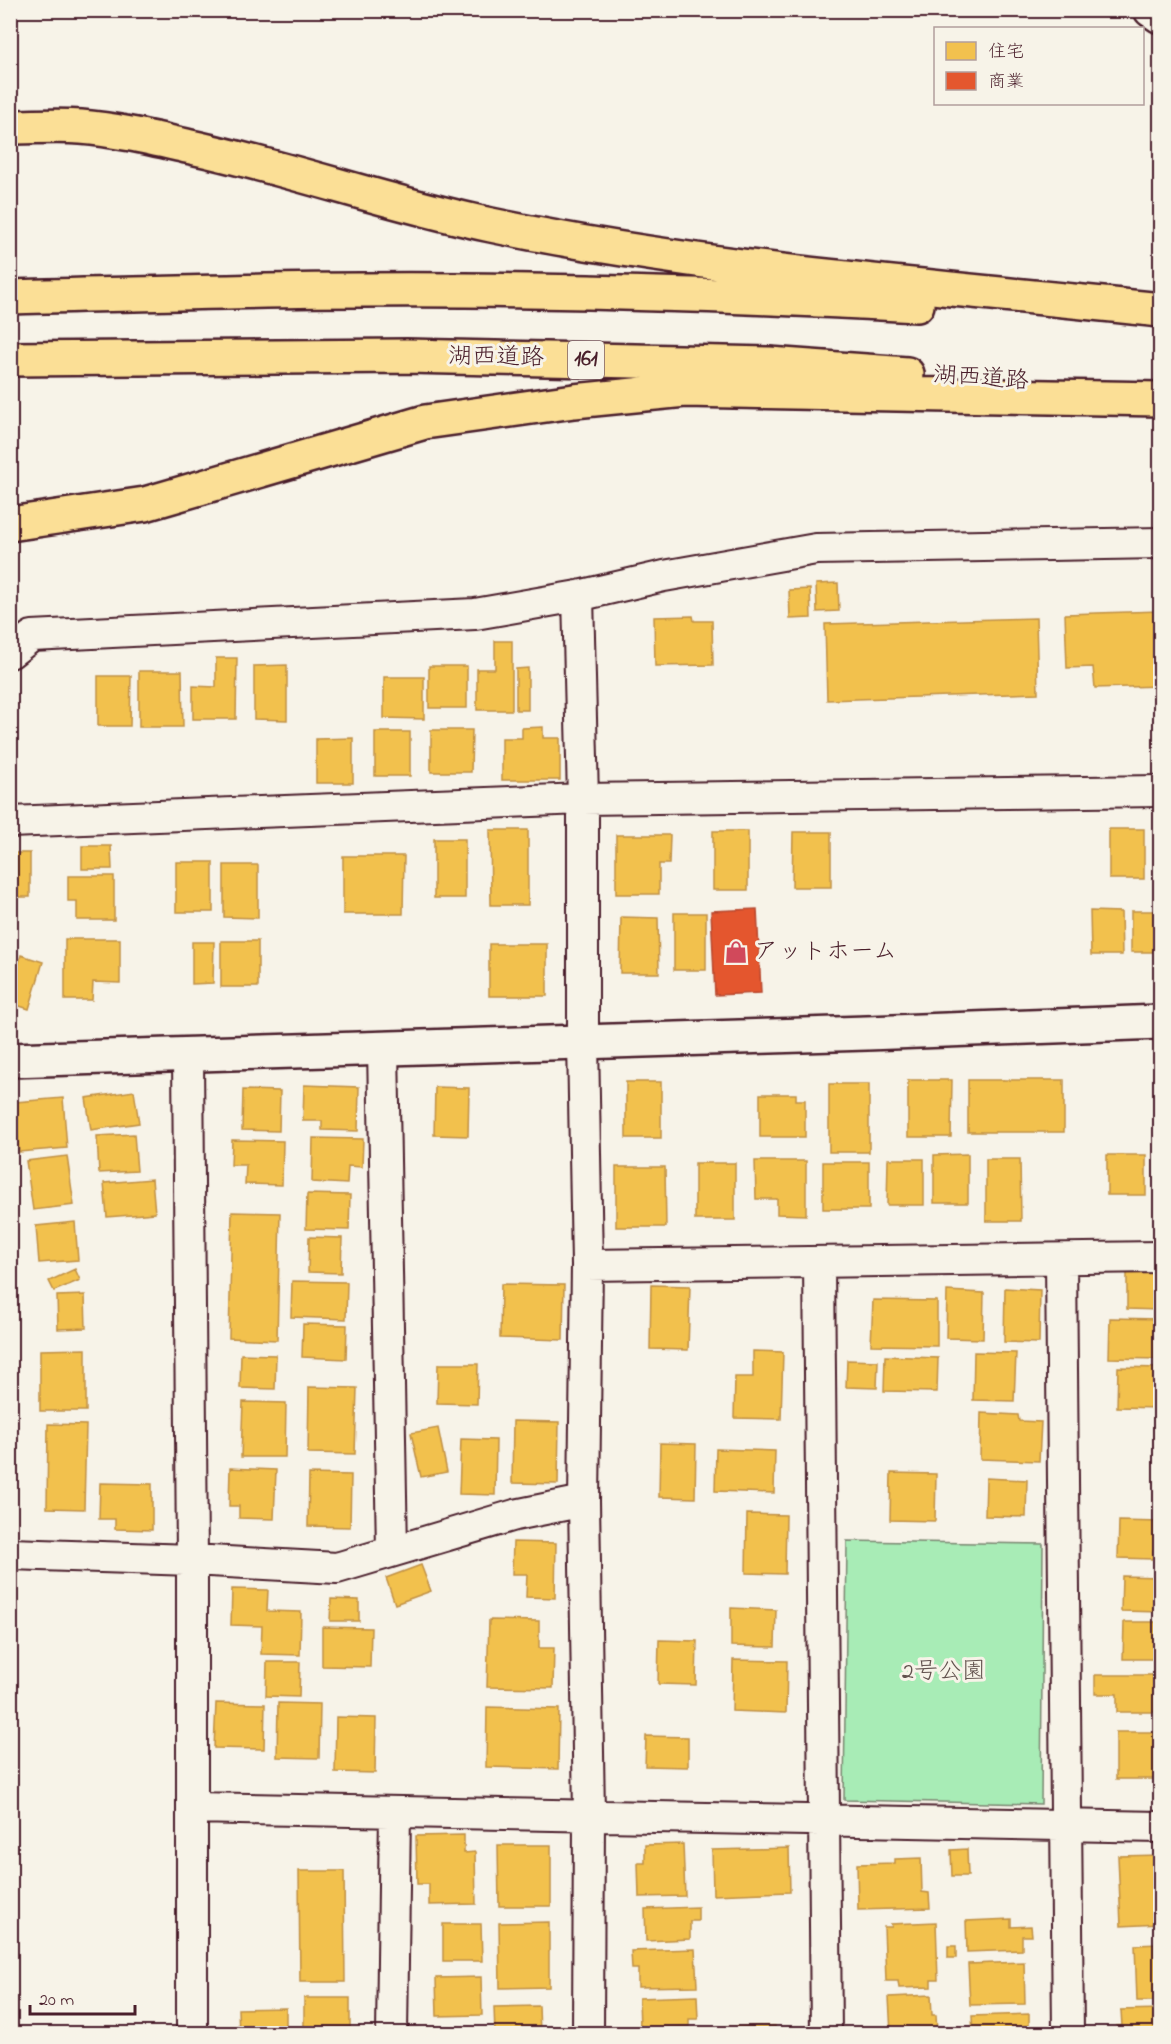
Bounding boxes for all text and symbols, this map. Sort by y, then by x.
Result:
legend [934,27,1144,105]
text: 住宅 [988,40,1024,66]
text: 商業 [988,70,1024,96]
street label: 湖西道路 [448,340,544,376]
road number: 161 [568,341,604,379]
street label: 湖西道路 [932,358,1030,400]
place label: アットホーム [754,935,897,970]
shop icon: アットホーム [723,939,749,965]
park label: 2号公園 [902,1655,986,1690]
scale bar [30,1978,135,2016]
text: 20 m [39,1988,74,2014]

